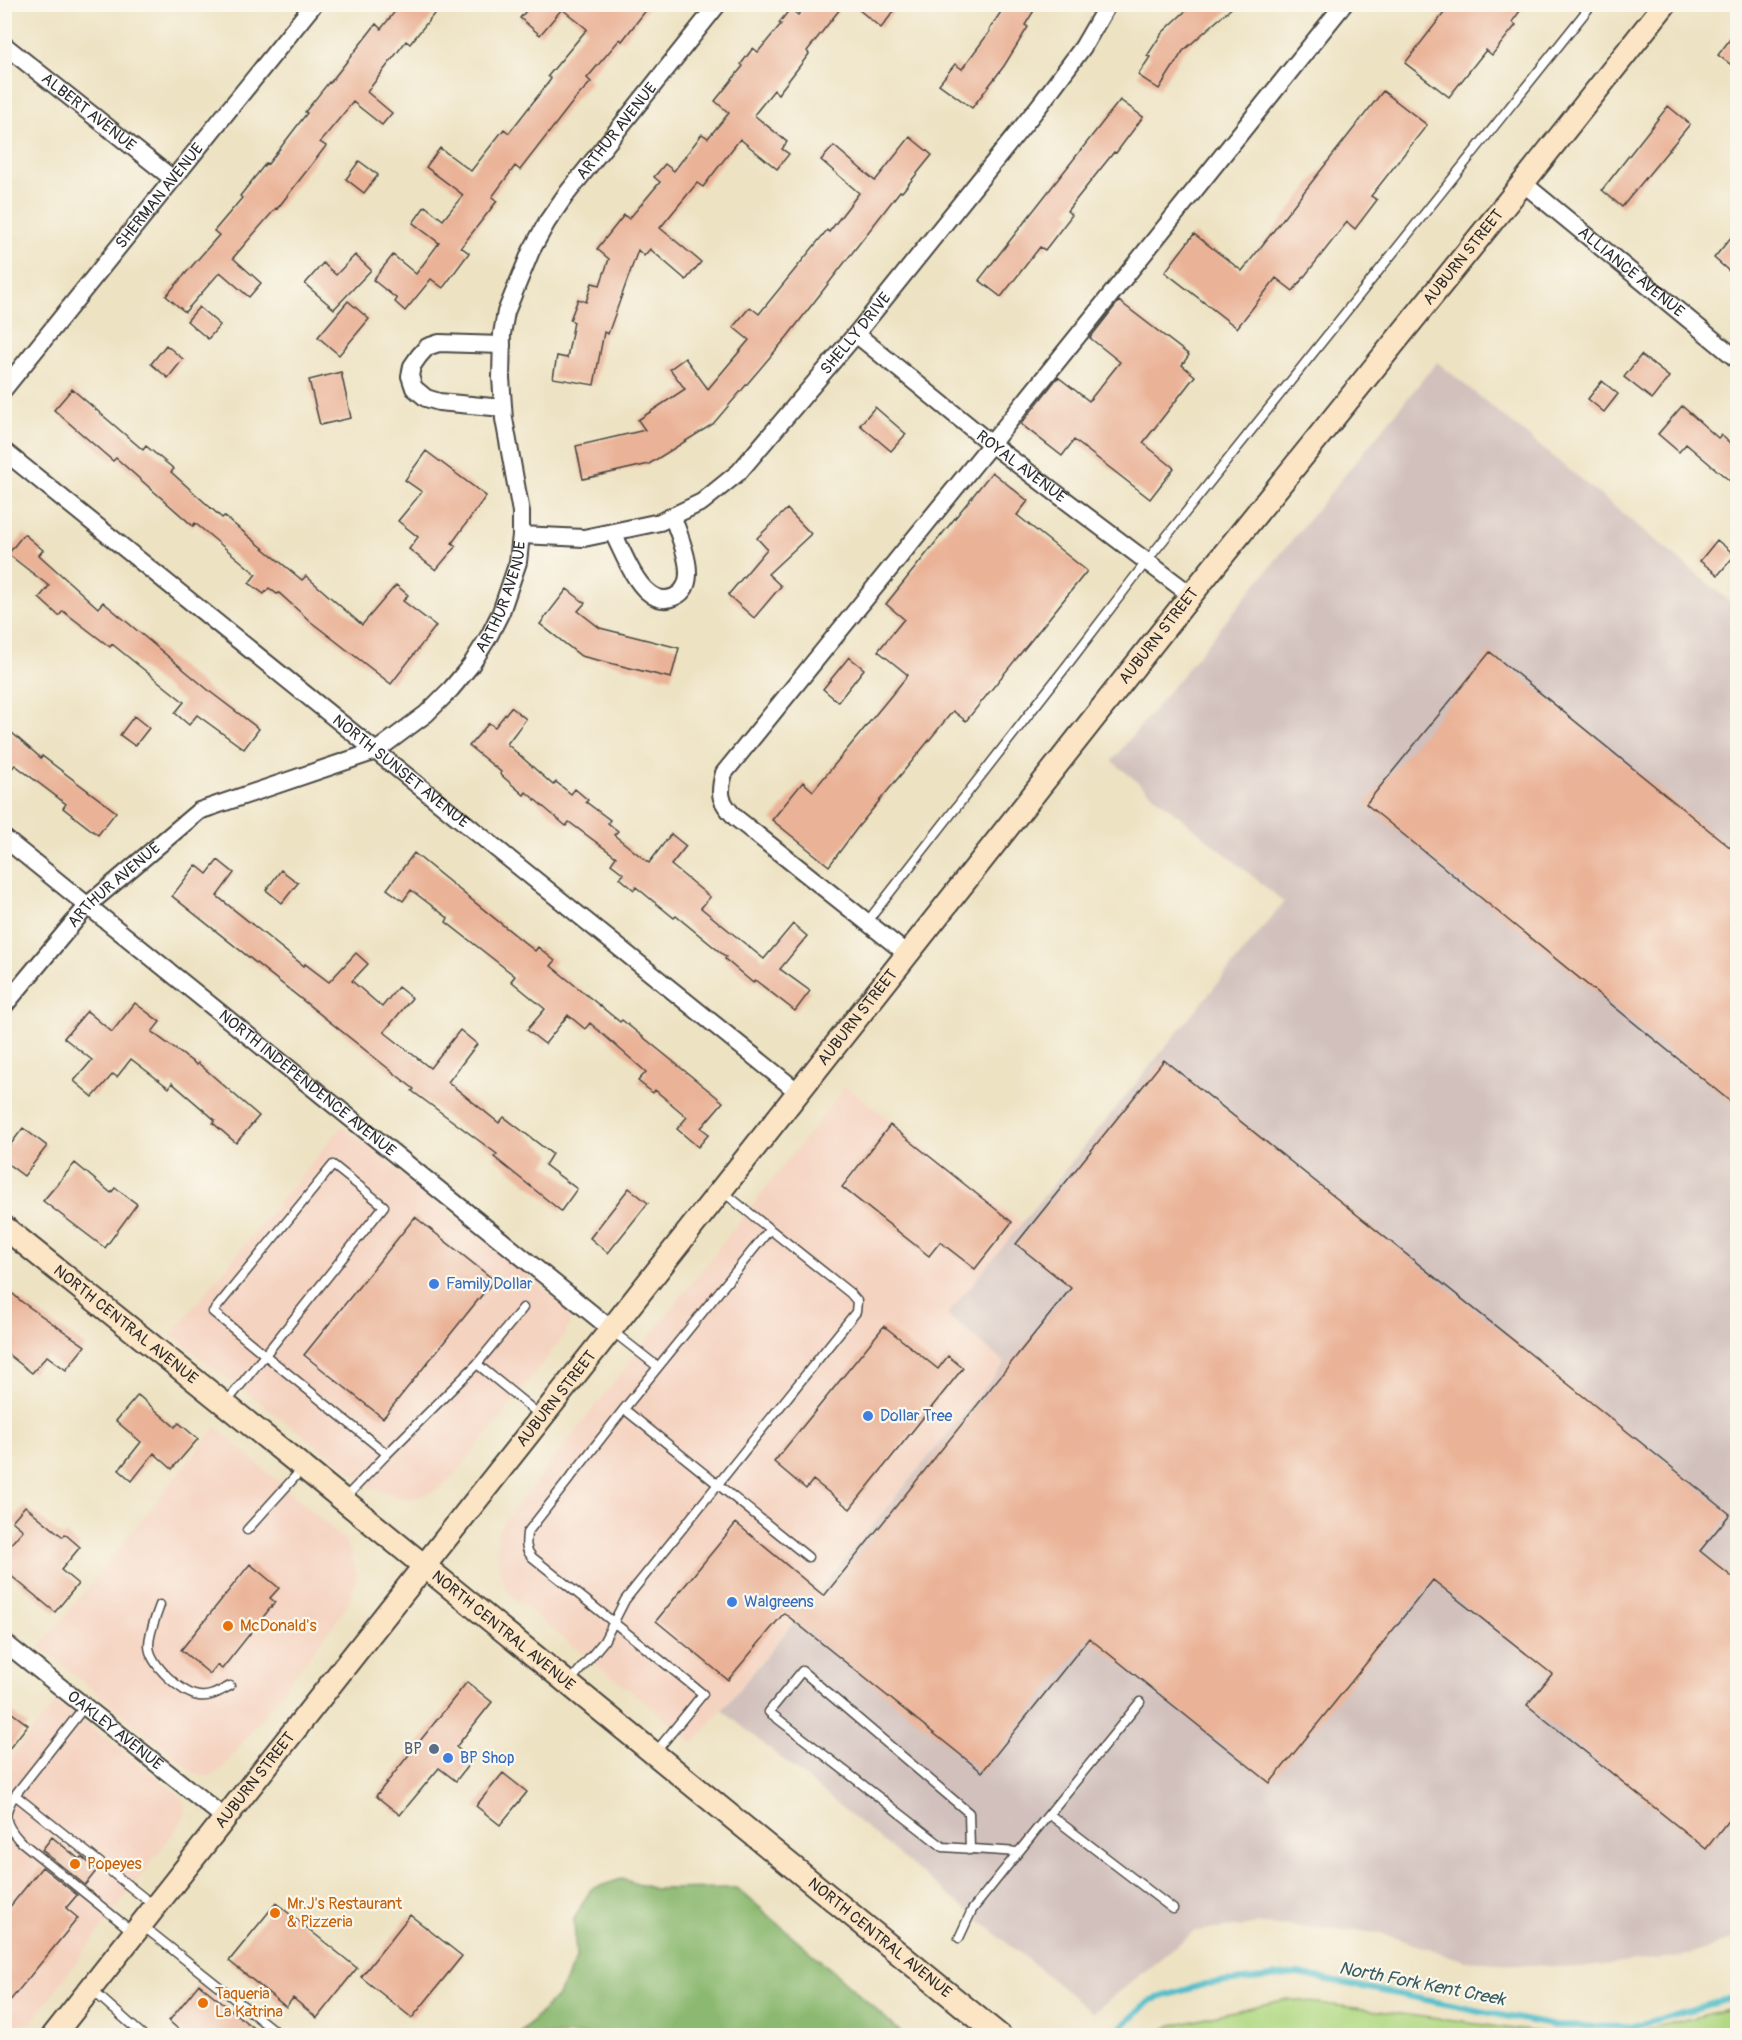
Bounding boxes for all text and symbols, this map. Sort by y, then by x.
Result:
street label: ALBERT AVENUE [37,69,140,156]
street label: ARTHUR AVENUE [572,79,661,184]
street label: SHERMAN AVENUE [111,139,208,253]
street label: AUBURN STREET [1419,205,1508,309]
street label: ALLIANCE AVENUE [1574,222,1688,322]
street label: SHELLY DRIVE [816,288,895,379]
street label: ROYAL AVENUE [972,426,1070,507]
street label: ARTHUR AVENUE [471,540,530,656]
street label: AUBURN STREET [1114,584,1203,688]
street label: NORTH SUNSET AVENUE [328,710,473,832]
street label: ARTHUR AVENUE [63,838,165,932]
street label: AUBURN STREET [813,965,902,1070]
street label: NORTH INDEPENDENCE AVENUE [215,1006,400,1161]
street label: NORTH CENTRAL AVENUE [49,1261,202,1389]
place label: Family Dollar [446,1274,533,1294]
marker: Family Dollar [427,1277,441,1291]
street label: AUBURN STREET [512,1346,601,1451]
place label: Dollar Tree [880,1406,953,1426]
marker: Dollar Tree [861,1409,875,1423]
street label: NORTH CENTRAL AVENUE [427,1566,579,1695]
place label: Walgreens [744,1592,814,1612]
marker: Walgreens [725,1595,739,1609]
place label: McDonald's [240,1616,317,1636]
marker: McDonald's [221,1619,235,1633]
street label: OAKLEY AVENUE [63,1686,167,1775]
street label: AUBURN STREET [211,1728,299,1832]
place label: BP [404,1739,422,1759]
marker: BP [427,1742,441,1756]
place label: BP Shop [460,1748,515,1768]
marker: BP Shop [441,1751,455,1765]
place label: Popeyes [87,1854,142,1874]
marker: Popeyes [68,1857,82,1871]
street label: NORTH CENTRAL AVENUE [804,1873,956,2002]
place label: Mr.J's Restaurant & Pizzeria [287,1894,403,1932]
marker: Mr.J's Restaurant & Pizzeria [268,1906,282,1920]
water label: North Fork Kent Creek [1337,1957,1508,2012]
place label: Taqueria La Katrina [215,1984,283,2022]
marker: Taqueria La Katrina [196,1996,210,2010]

